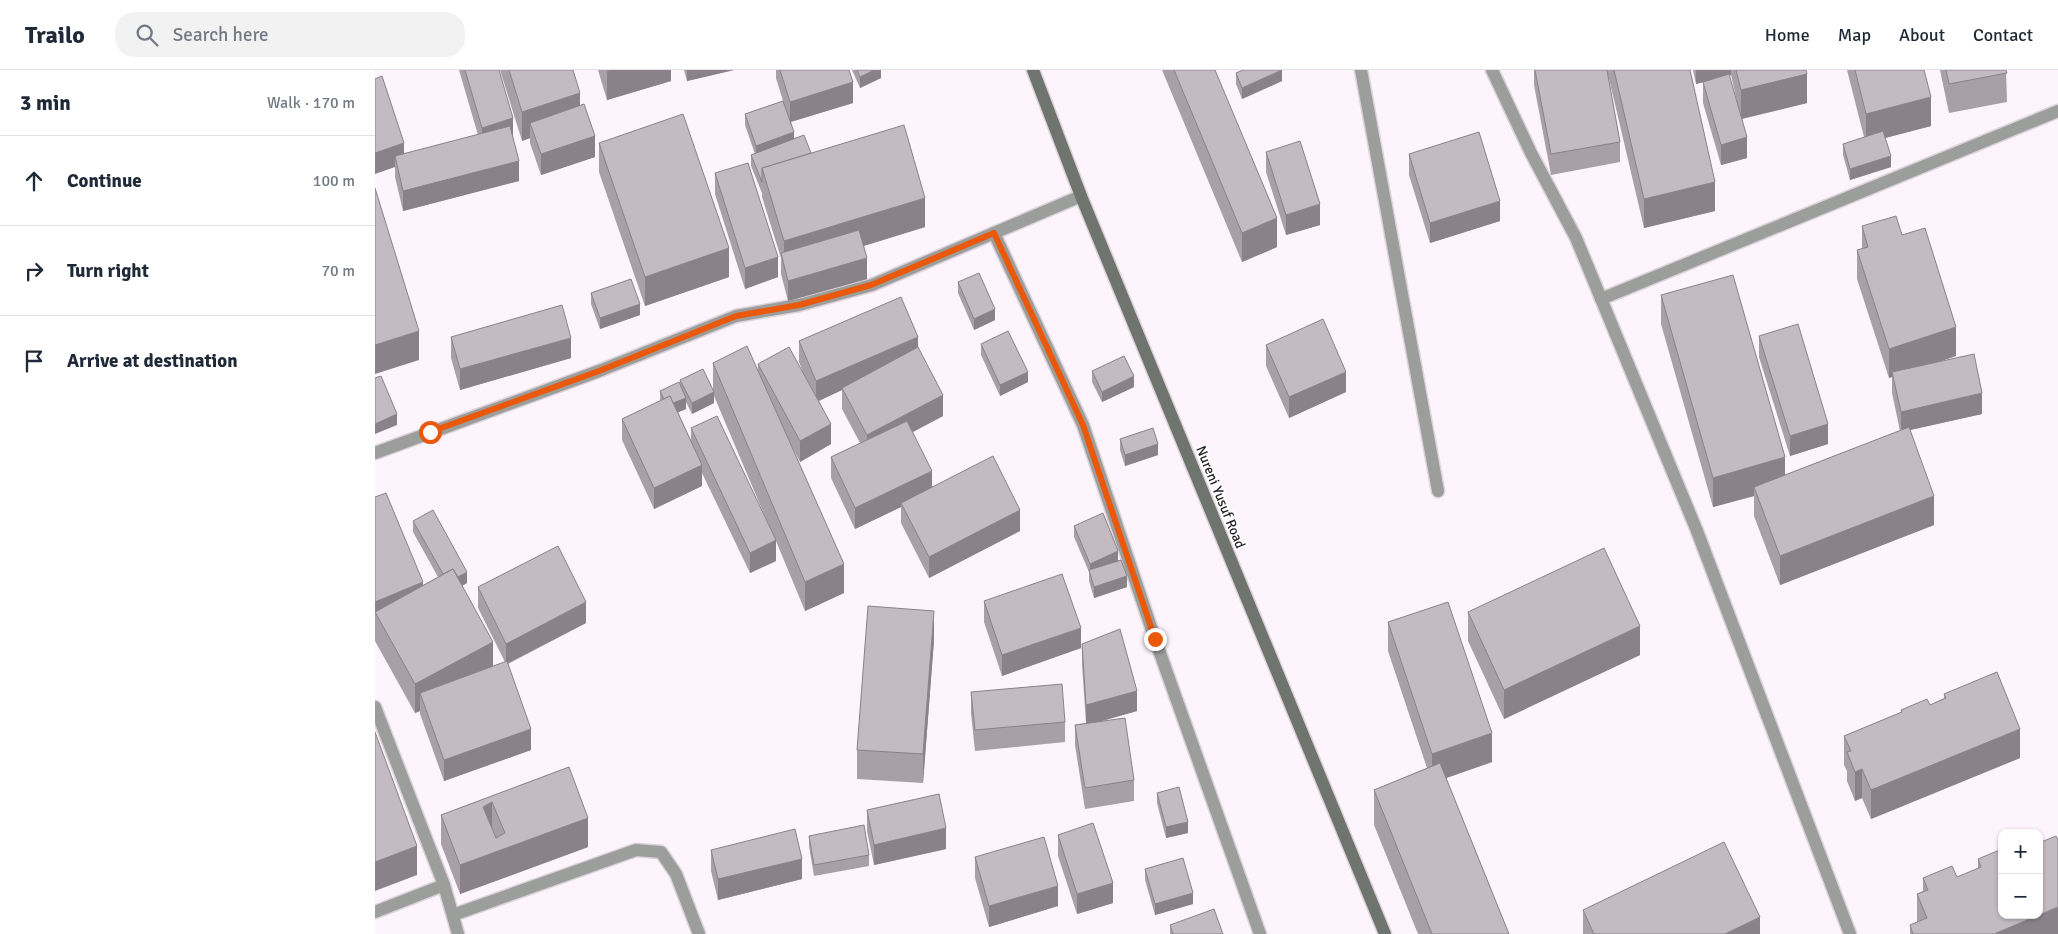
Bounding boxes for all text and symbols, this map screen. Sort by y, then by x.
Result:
search box [115,12,465,57]
text: Trailo [25,20,85,50]
icon: search [133,21,161,49]
text: Search here [173,23,269,47]
text: Home [1765,24,1810,46]
text: Map [1838,24,1871,46]
text: About [1899,24,1945,46]
text: Contact [1973,24,2033,46]
text: 3 min [20,90,71,116]
text: Walk · 170 m [267,93,355,113]
icon: ahead [20,167,48,195]
text: Continue [67,169,142,193]
text: 100 m [313,171,355,191]
icon: right [20,257,48,285]
text: Turn right [67,259,149,283]
text: 70 m [321,261,355,281]
icon: arrive [20,347,48,375]
text: Arrive at destination [67,349,238,373]
route start [419,421,442,444]
street label: Nureni Yusuf Road [1192,443,1249,551]
route end [1144,628,1167,651]
map controls [1998,829,2043,919]
button: + [1998,829,2043,874]
button: − [1998,874,2043,919]

